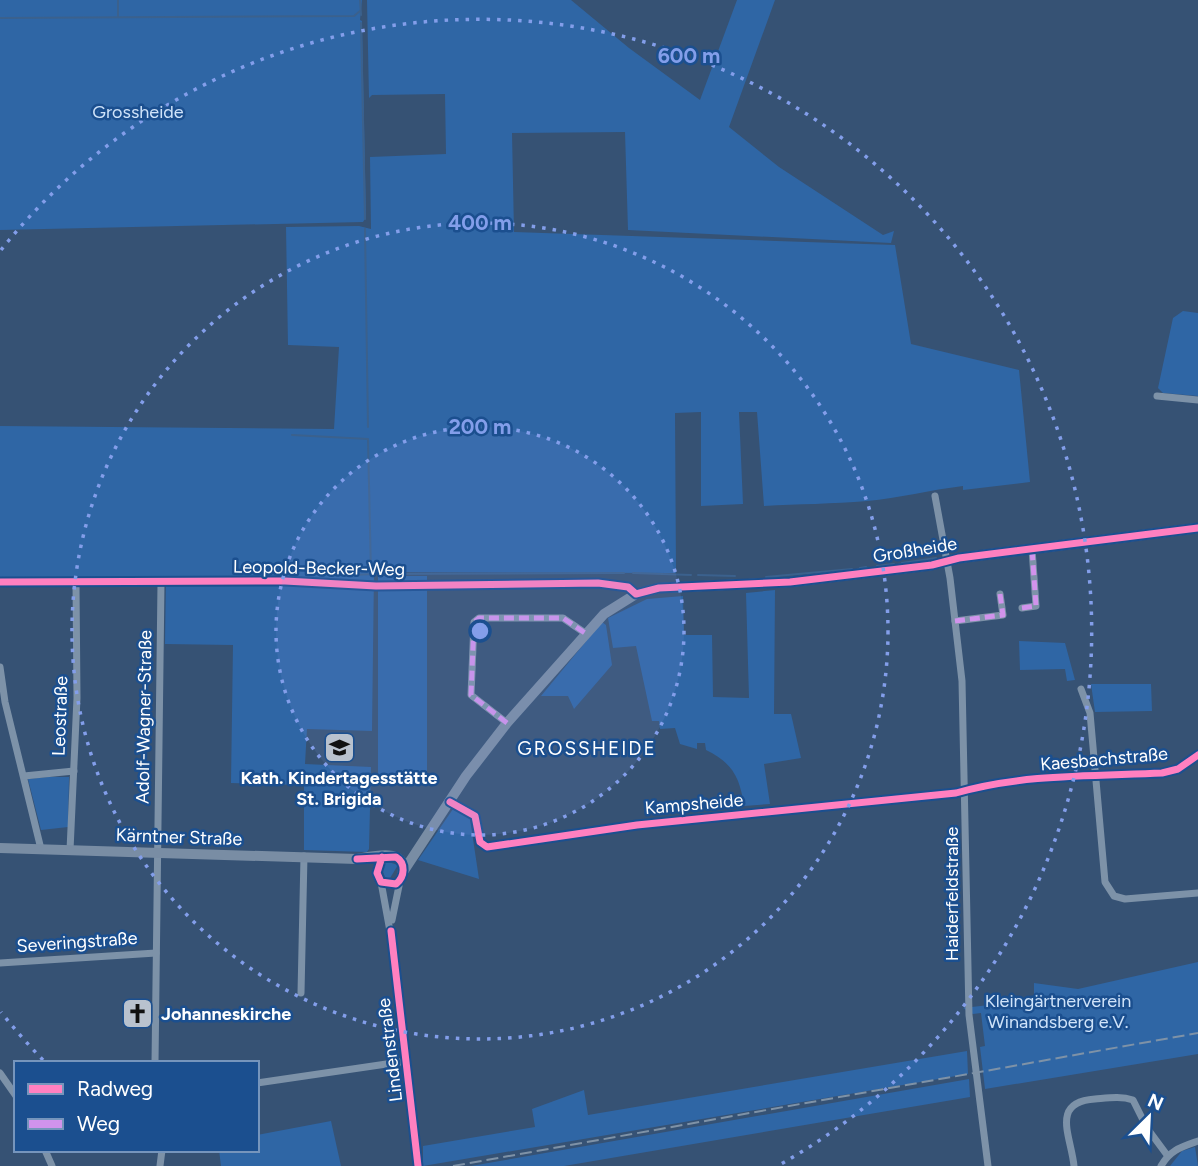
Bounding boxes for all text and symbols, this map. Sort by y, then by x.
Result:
text: 600 m [658,43,720,68]
park label: Grossheide [92,101,184,123]
text: 400 m [448,210,512,235]
text: 200 m [449,414,511,439]
street label: Großheide [871,532,959,567]
street label: Leopold-Becker-Weg [233,555,405,581]
centre of rings [468,619,492,643]
street label: Adolf-Wagner-Straße [131,630,157,804]
street label: Leostraße [48,675,72,756]
school or university icon: Kath. Kindertagesstätte St. Brigida [322,731,356,765]
district label: GROSSHEIDE [517,737,657,760]
street label: Kaesbachstraße [1039,742,1169,776]
place label: Kath. Kindertagesstätte St. Brigida [241,767,438,810]
street label: Kampsheide [644,789,744,819]
street label: Kärntner Straße [115,824,243,850]
street label: Haiderfeldstraße [941,826,963,961]
street label: Severingstraße [16,927,138,957]
park label: Kleingärtnerverein Winandsberg e.V. [985,990,1131,1033]
church icon: Johanneskirche [121,997,155,1031]
street label: Lindenstraße [373,997,407,1103]
place label: Johanneskirche [161,1003,291,1025]
legend [14,1061,259,1152]
text: Radweg [77,1076,153,1101]
north arrow [1114,1082,1184,1152]
text: N [1144,1088,1167,1115]
text: Weg [77,1111,120,1136]

